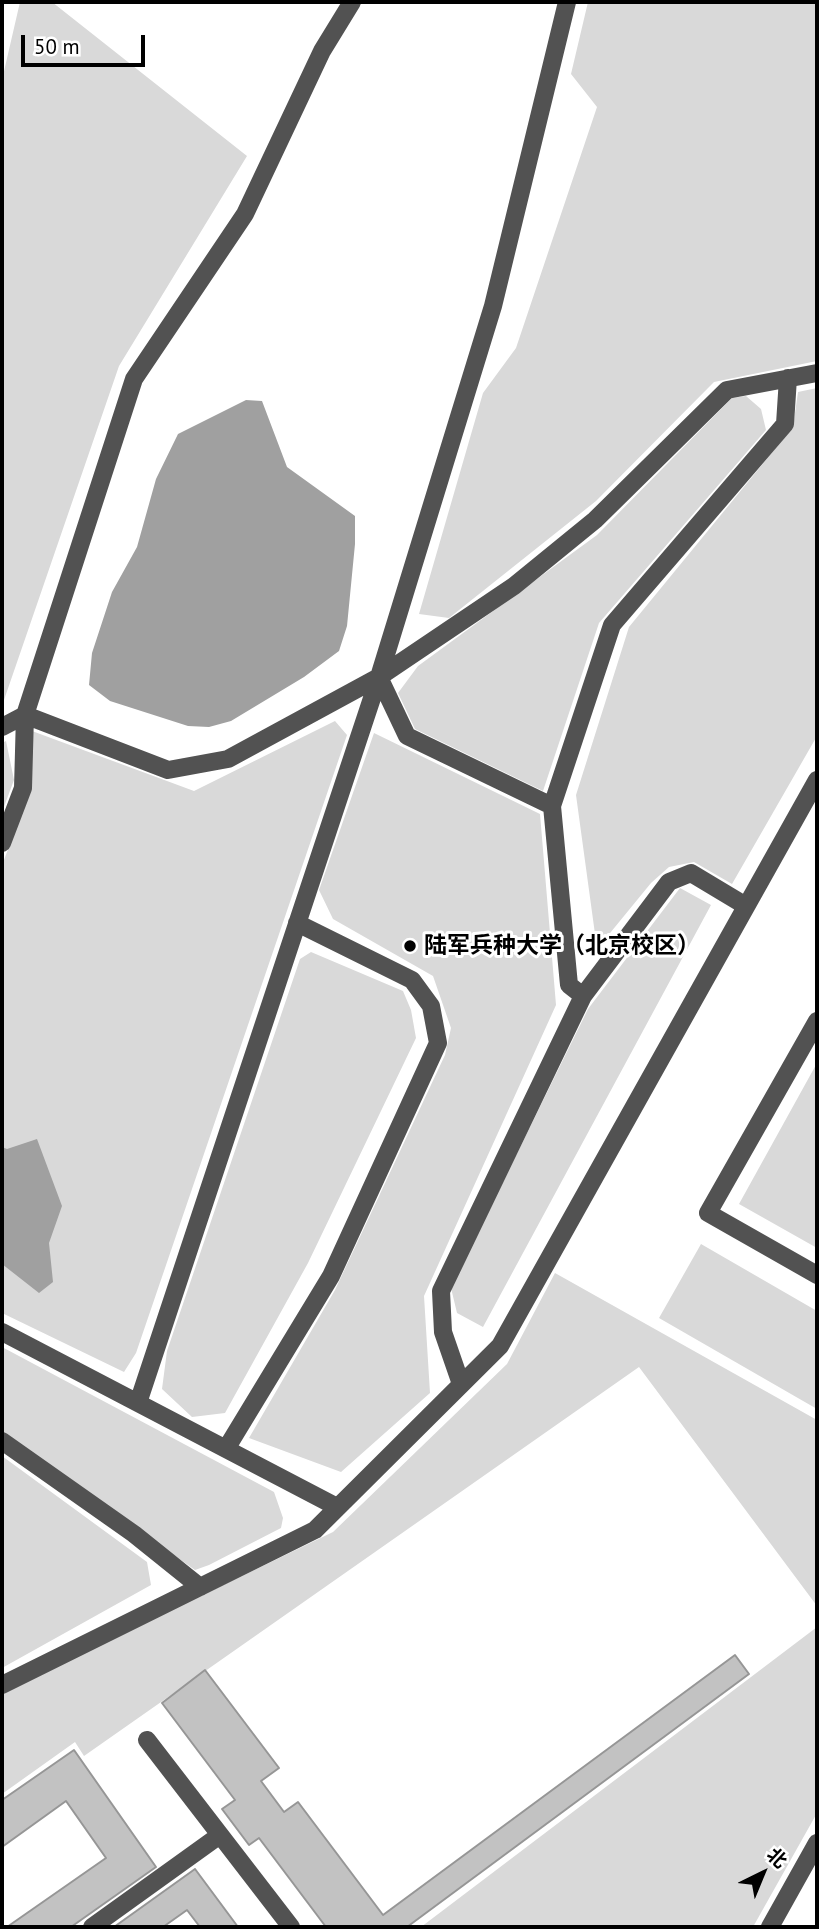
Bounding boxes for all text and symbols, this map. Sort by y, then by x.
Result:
scale bar [24,21,149,65]
text: 50 m [34,33,80,60]
place label: 陆军兵种大学（北京校区） [424,932,700,960]
marker: 陆军兵种大学（北京校区） [402,938,418,954]
north arrow [728,1838,798,1908]
text: 北 [762,1842,792,1873]

